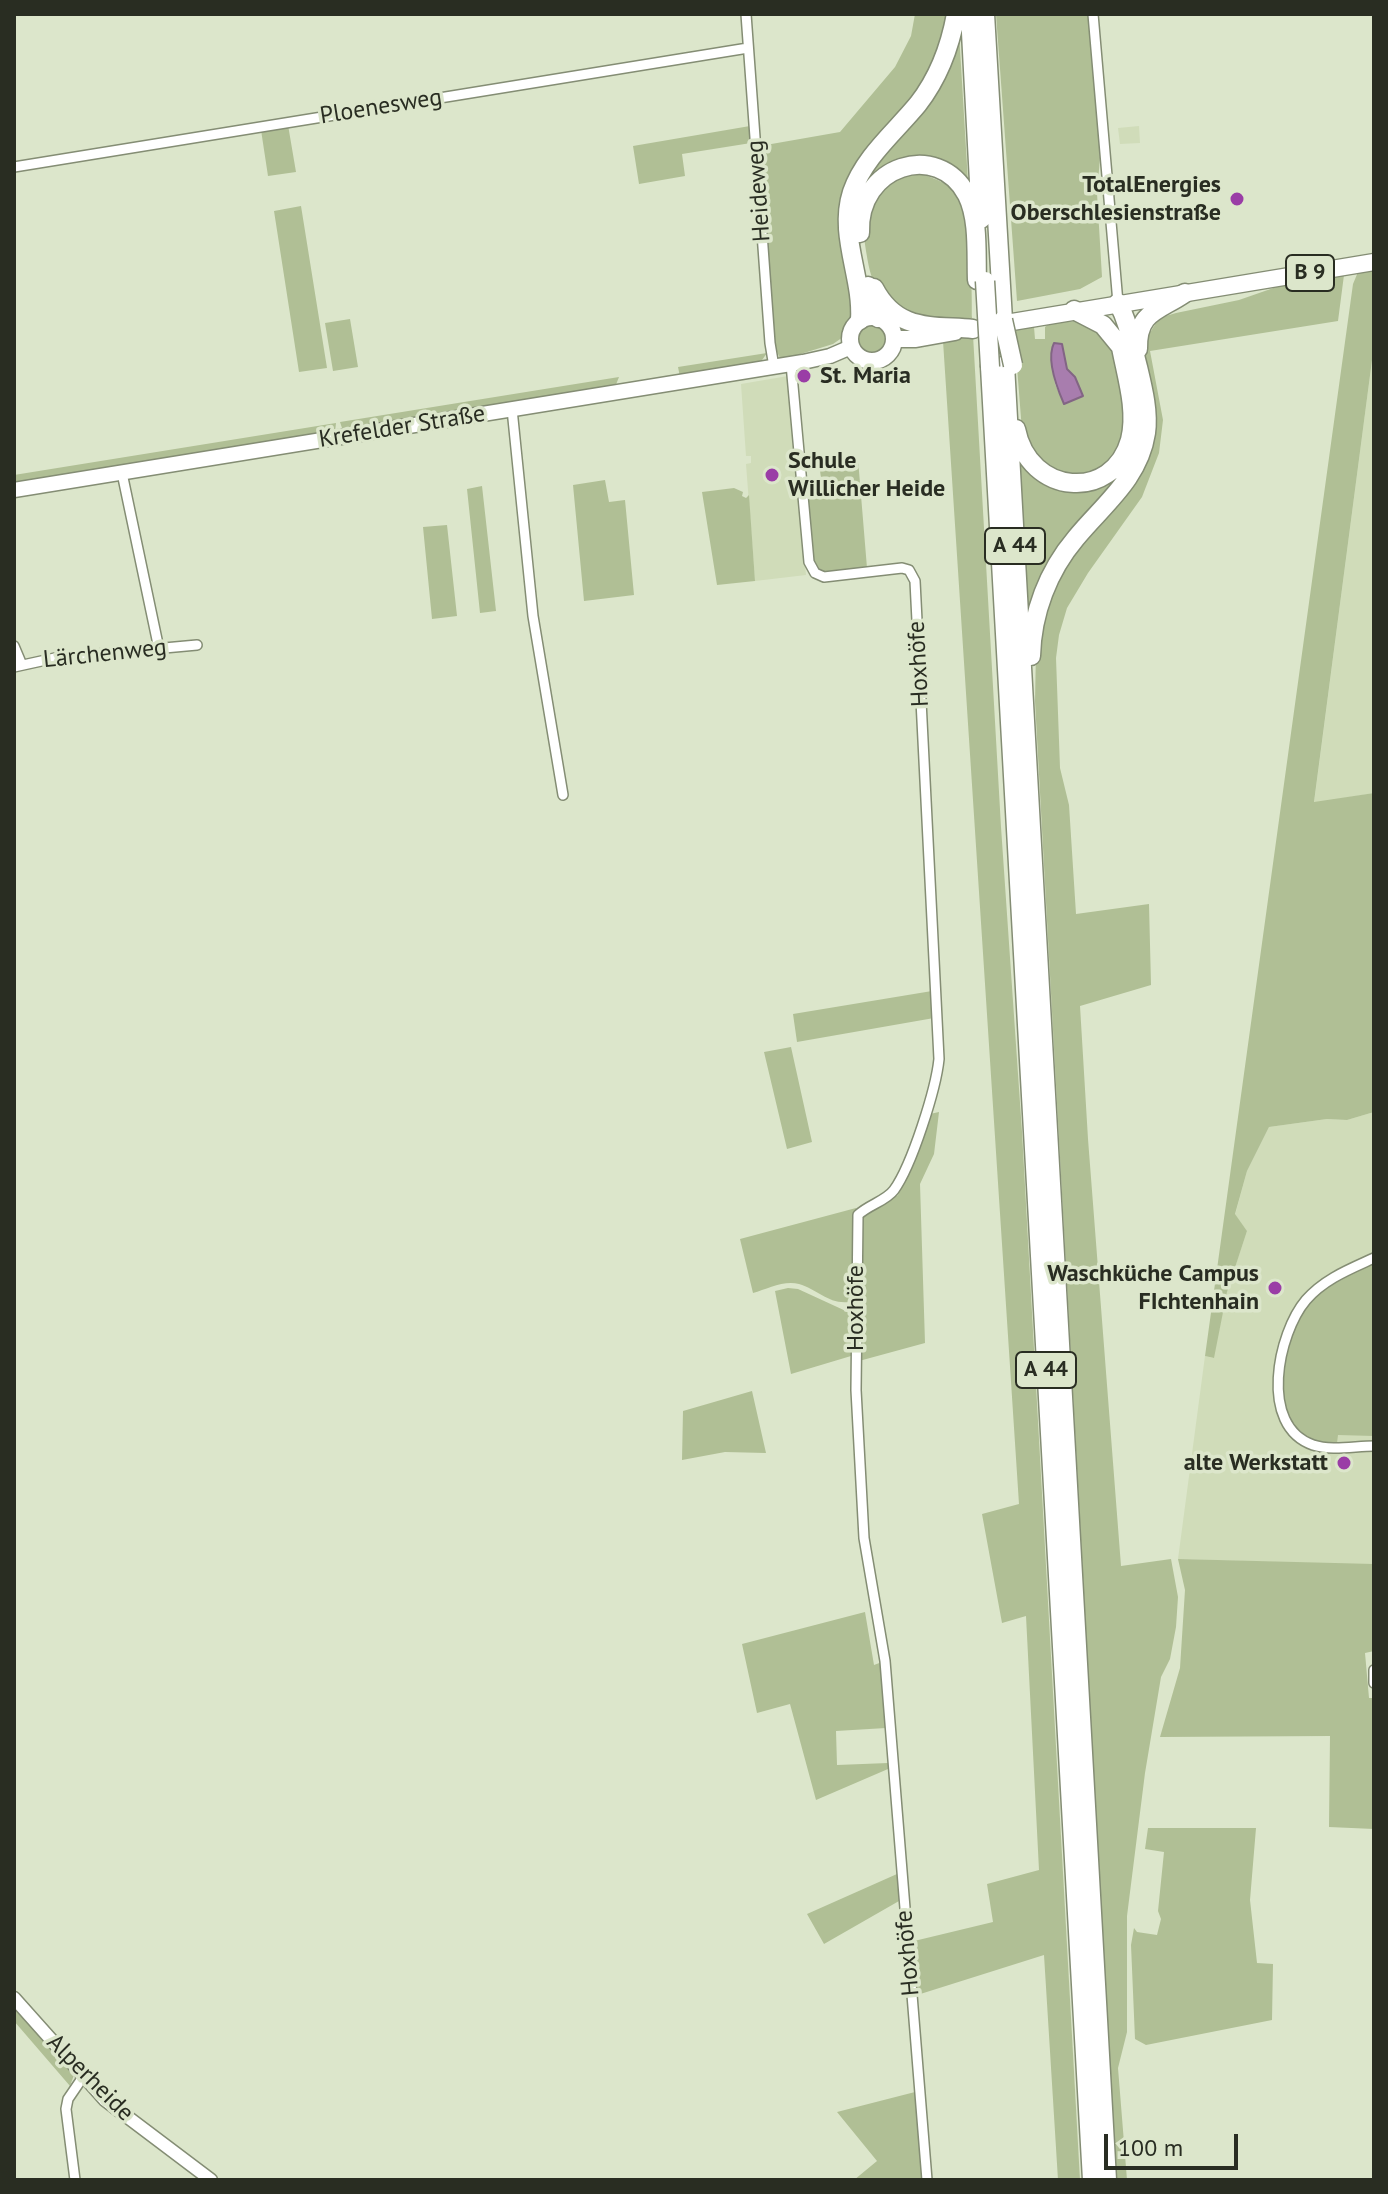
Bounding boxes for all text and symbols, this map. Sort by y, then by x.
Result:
street label: Ploenesweg [318,83,444,131]
street label: Heideweg [741,139,777,243]
place label: TotalEnergies Oberschlesienstraße [1011,171,1221,227]
marker: TotalEnergies Oberschlesienstraße [1228,190,1246,208]
road number: B 9 [1286,255,1334,291]
place label: St. Maria [820,362,911,390]
marker: St. Maria [795,367,813,385]
street label: Krefelder Straße [317,400,487,454]
place label: Schule Willicher Heide [788,447,945,503]
marker: Schule Willicher Heide [763,466,781,484]
road number: A 44 [985,528,1045,564]
street label: Hoxhöfe [902,620,936,708]
street label: Lärchenweg [42,633,168,675]
place label: Waschküche Campus FIchtenhain [1047,1260,1259,1316]
street label: Hoxhöfe [842,1265,870,1351]
marker: Waschküche Campus FIchtenhain [1266,1279,1284,1297]
road number: A 44 [1016,1352,1076,1388]
place label: alte Werkstatt [1184,1449,1328,1477]
marker: alte Werkstatt [1335,1454,1353,1472]
street label: Hoxhöfe [890,1909,926,1997]
street label: Alperheide [40,2028,140,2128]
scale bar [1108,2118,1242,2168]
text: 100 m [1118,2132,1183,2163]

